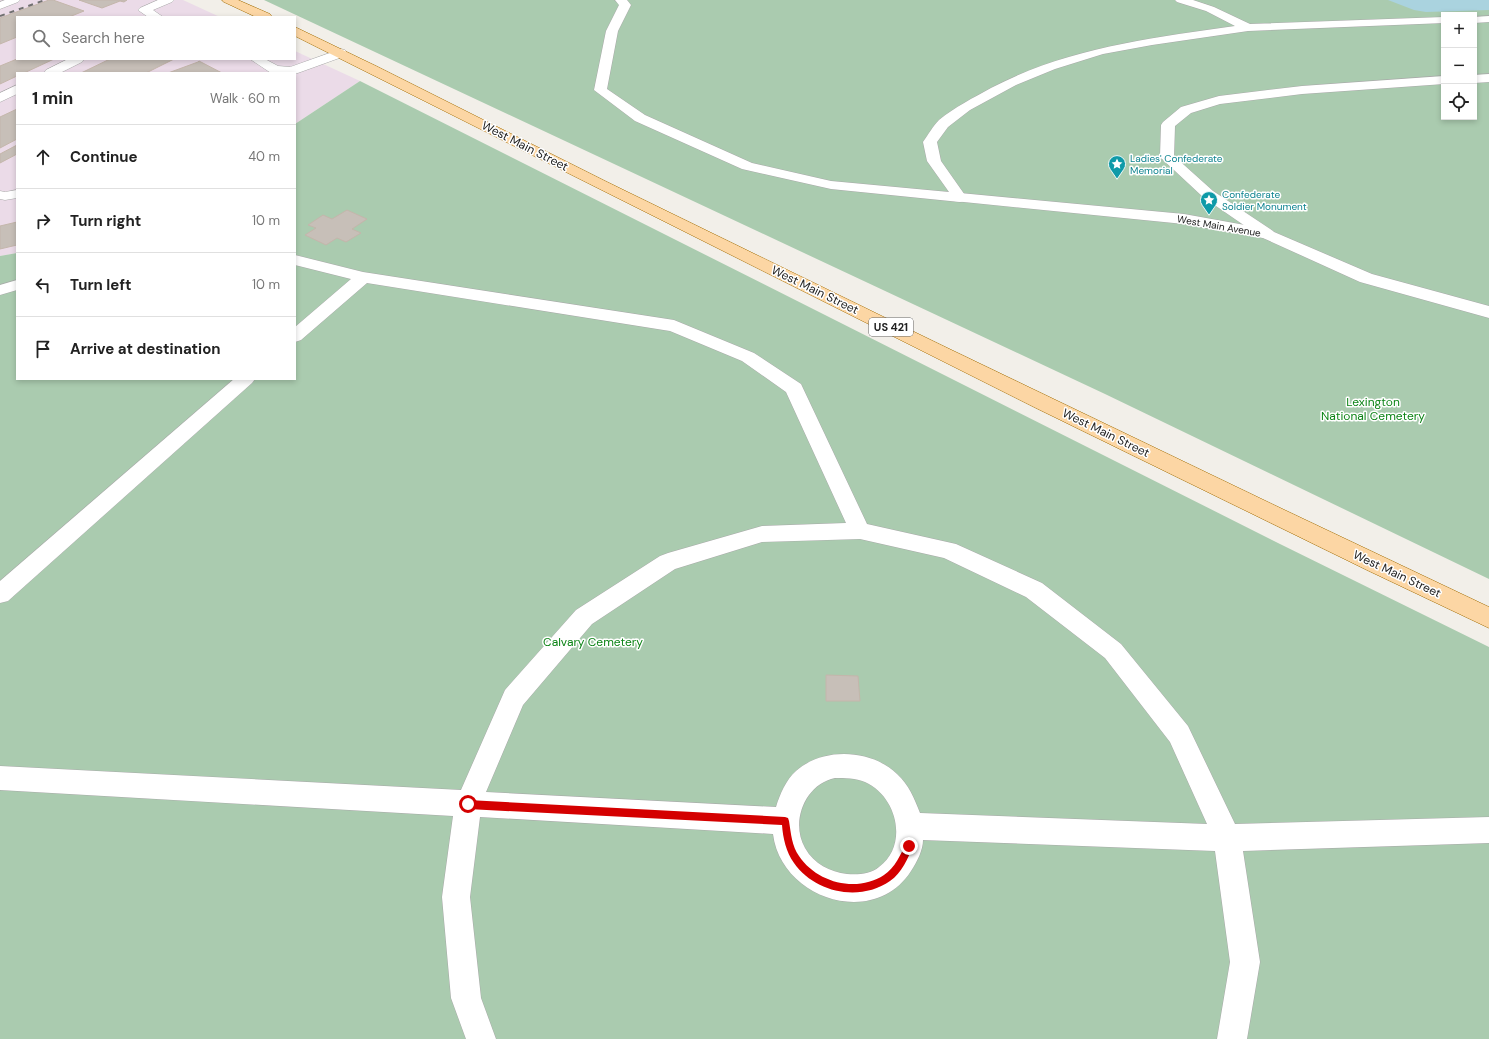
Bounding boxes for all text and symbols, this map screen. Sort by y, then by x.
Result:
map controls [1441,12,1477,120]
button: + [1441,12,1477,48]
search box [16,16,296,60]
icon: search [30,27,52,49]
text: Search here [62,28,145,48]
button: − [1441,48,1477,84]
button: locate [1441,84,1477,120]
text: 1 min [32,87,73,109]
text: Walk · 60 m [210,90,280,107]
street label: West Main Street [479,117,571,175]
icon: ahead [32,146,54,168]
text: Continue [70,147,138,167]
text: 40 m [248,148,280,165]
place label: Ladies' Confederate Memorial [1130,152,1223,177]
place icon: Ladies' Confederate Memorial [1107,154,1127,179]
place label: Confederate Soldier Monument [1222,188,1307,213]
place icon: Confederate Soldier Monument [1199,190,1219,215]
icon: right [32,210,54,232]
text: Turn right [70,211,141,231]
text: 10 m [252,212,280,229]
street label: West Main Avenue [1176,212,1262,240]
street label: West Main Street [769,262,861,318]
icon: left [32,274,54,296]
text: Turn left [70,275,131,295]
text: 10 m [252,276,280,293]
road number: US 421 [869,318,913,336]
icon: arrive [32,338,54,360]
text: Arrive at destination [70,339,221,359]
park label: Lexington National Cemetery [1321,394,1425,424]
street label: West Main Street [1060,405,1152,461]
street label: West Main Street [1351,547,1444,601]
park label: Calvary Cemetery [543,634,643,650]
route start [459,795,477,813]
route end [900,837,918,855]

